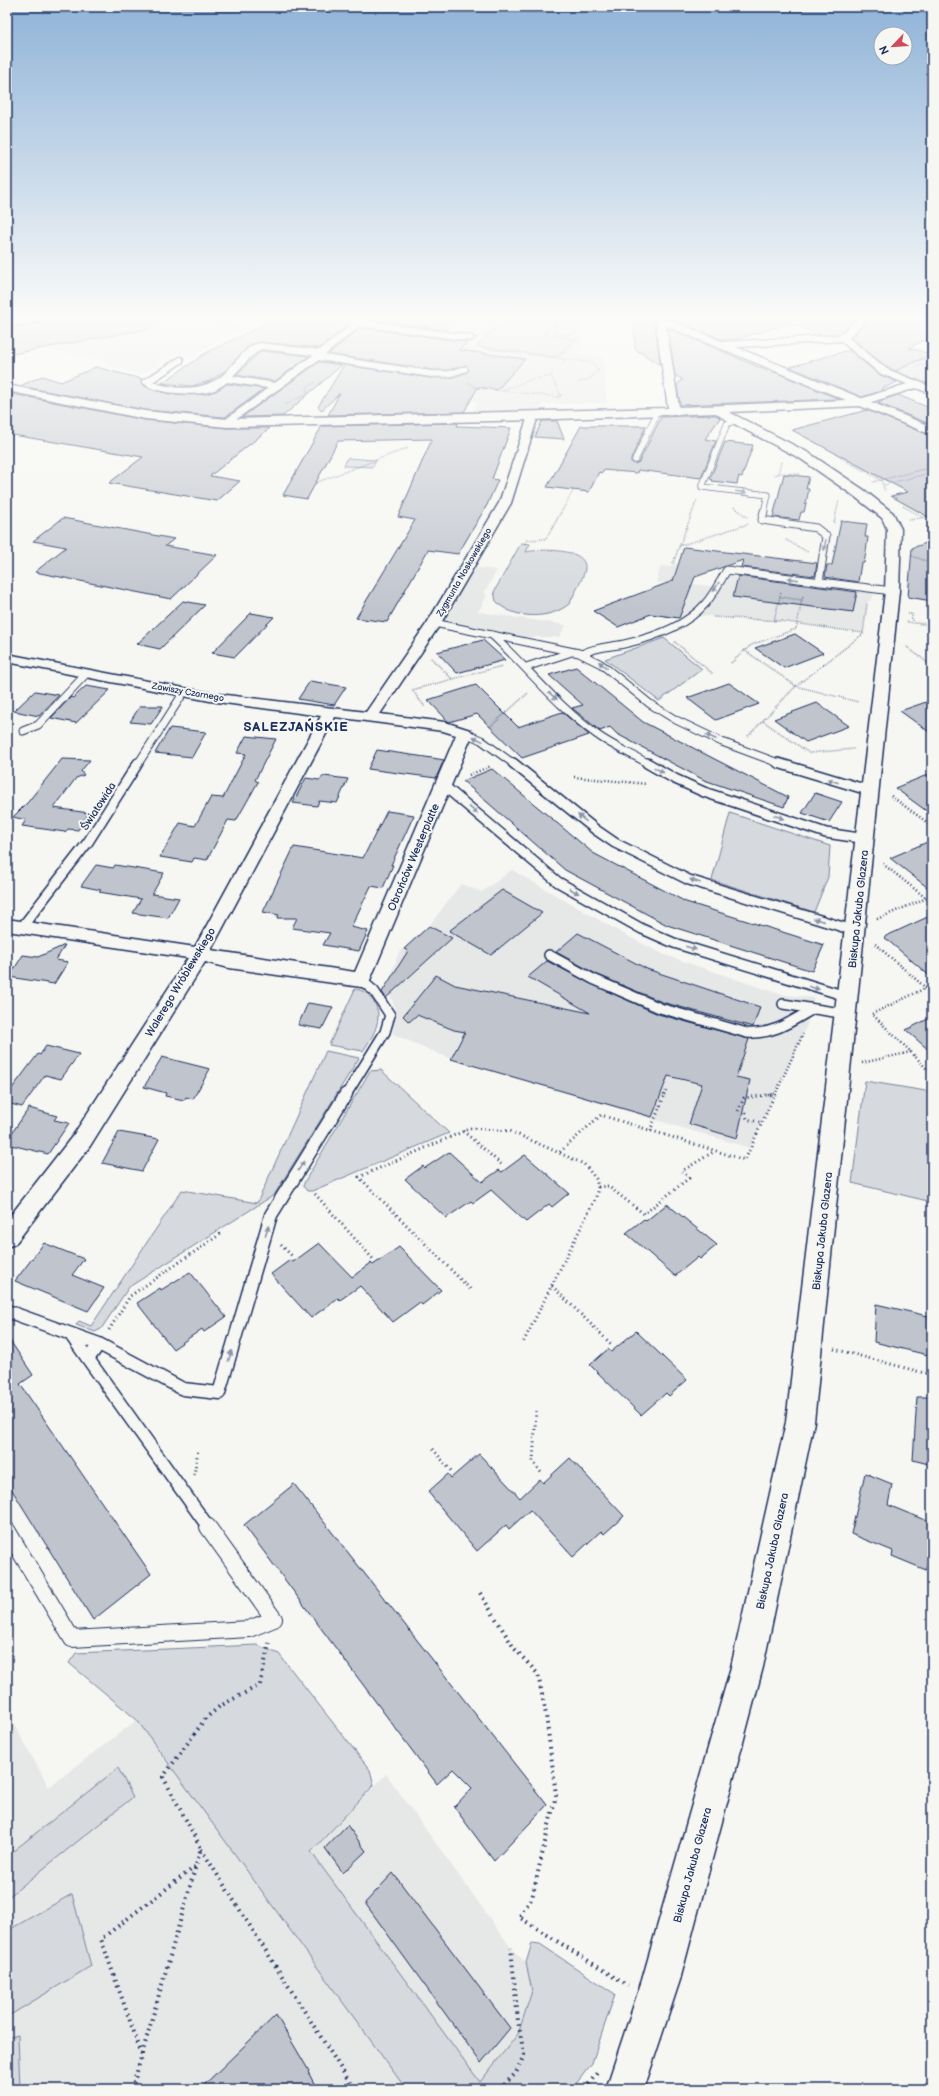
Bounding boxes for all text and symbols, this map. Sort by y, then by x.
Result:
north arrow [873,26,913,66]
text: N [877,44,892,57]
one-way arrow [735,488,747,495]
street label: Zygmunta Noskowskiego [434,526,494,619]
one-way arrow [822,538,828,551]
one-way arrow [787,576,799,582]
one-way arrow [712,582,720,592]
one-way arrow [598,661,609,670]
street label: Zawiszy Czarnego [150,681,225,704]
one-way arrow [547,691,558,700]
district label: SALEZJAŃSKIE [243,718,349,735]
one-way arrow [705,734,717,740]
one-way arrow [473,736,484,742]
one-way arrow [653,766,665,773]
one-way arrow [827,778,839,784]
street label: Światowida [77,779,119,833]
street label: Obrońców Westerplatte [385,801,442,913]
one-way arrow [468,805,479,814]
one-way arrow [576,813,587,822]
one-way arrow [774,814,786,820]
street label: Biskupa Jakuba Glazera [846,849,871,969]
one-way arrow [688,878,700,884]
one-way arrow [568,888,580,895]
one-way arrow [812,917,824,923]
street label: Walerego Wróblewskiego [143,925,218,1039]
one-way arrow [685,945,697,951]
one-way arrow [809,985,821,991]
one-way arrow [297,1161,305,1172]
street label: Biskupa Jakuba Glazera [810,1171,835,1291]
one-way arrow [264,1225,270,1237]
one-way arrow [227,1350,233,1362]
street label: Biskupa Jakuba Glazera [754,1492,791,1611]
street label: Biskupa Jakuba Glazera [671,1806,714,1924]

